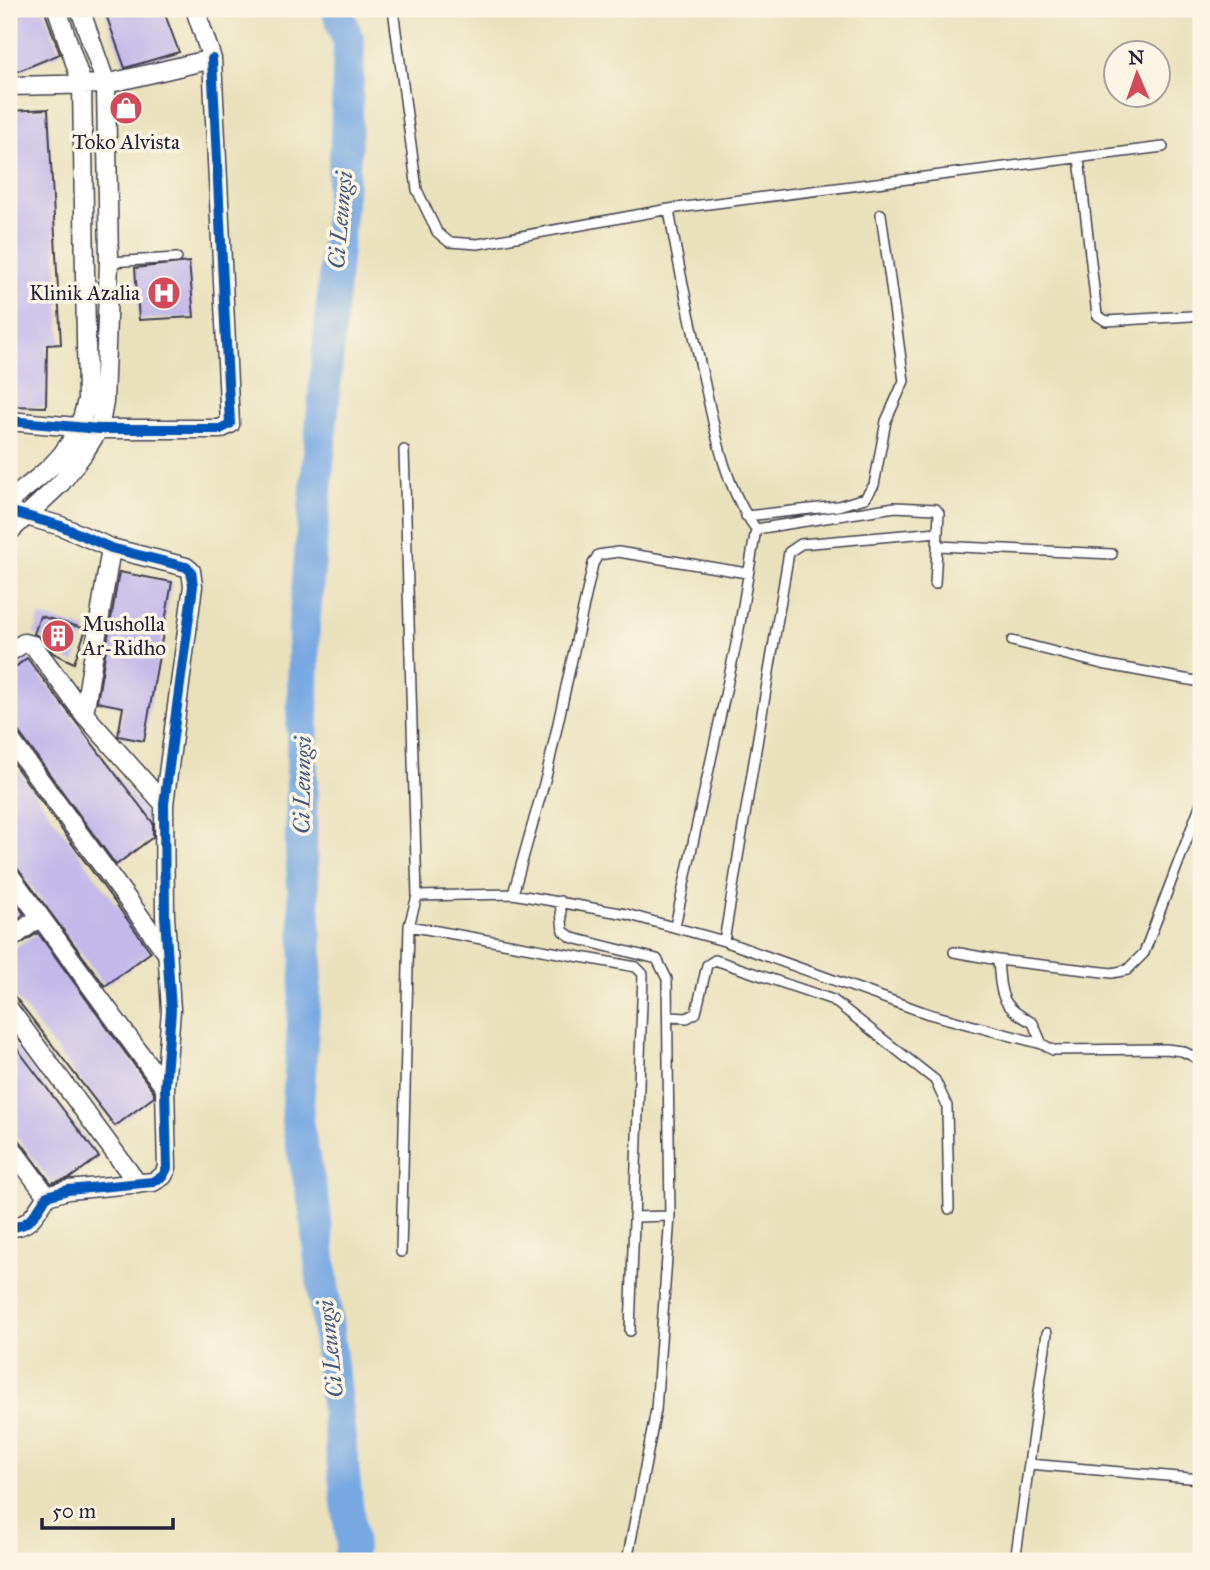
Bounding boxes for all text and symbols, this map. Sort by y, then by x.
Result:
north arrow [1102,38,1172,108]
text: N [1128,46,1145,69]
shop icon: Toko Alvista [107,89,145,127]
place label: Toko Alvista [72,129,180,155]
water label: Ci Leungsi [322,170,358,270]
hospital icon: Klinik Azalia [145,274,183,312]
place label: Klinik Azalia [29,280,140,306]
place label: Musholla Ar-Ridho [81,611,166,661]
building icon: Musholla Ar-Ridho [39,617,77,655]
water label: Ci Leungsi [287,735,317,834]
water label: Ci Leungsi [311,1298,349,1399]
scale bar [42,1486,173,1530]
text: 50 m [52,1498,97,1524]

